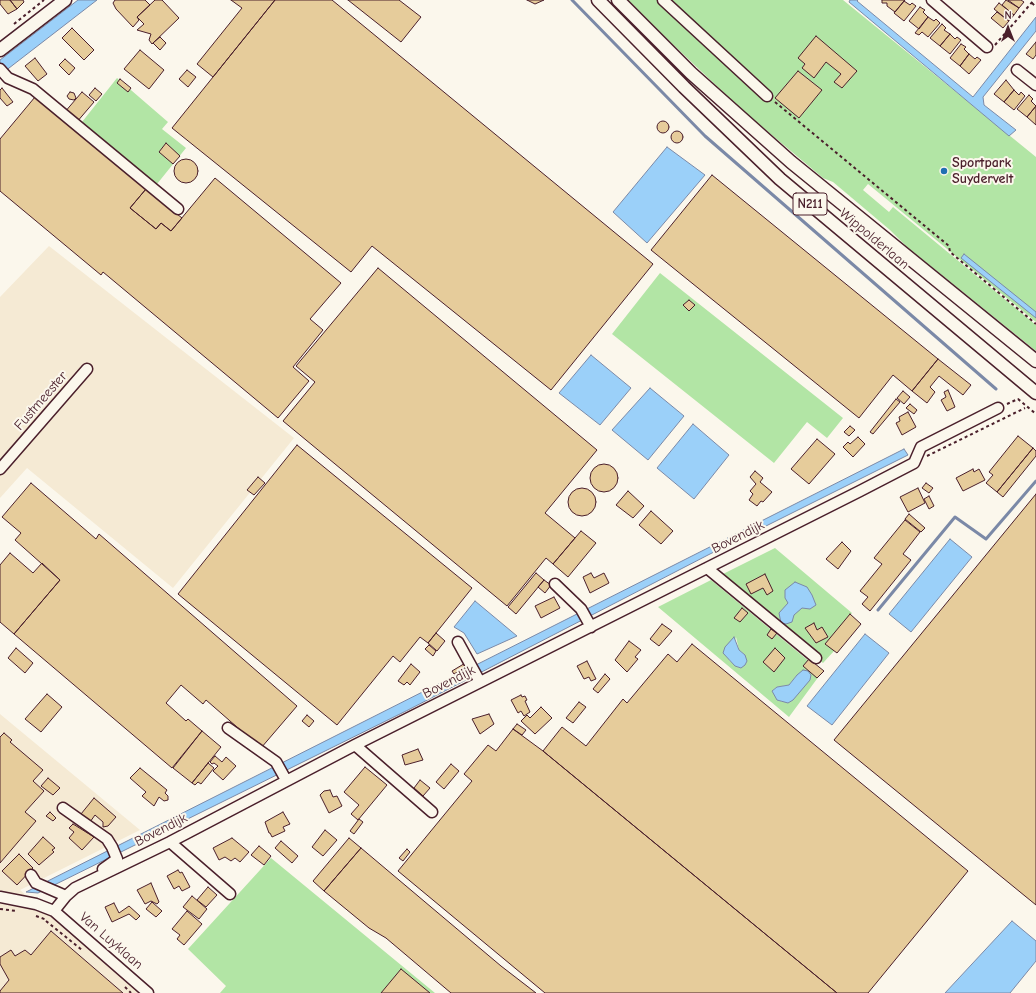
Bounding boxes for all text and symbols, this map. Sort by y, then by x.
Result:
north arrow [988,8,1028,48]
text: N [1004,9,1012,22]
place label: Sportpark Suydervelt [952,155,1013,188]
marker: Sportpark Suydervelt [939,166,949,176]
road number: N211 [793,193,827,215]
street label: Wippolderlaan [836,205,912,273]
street label: Fustmeester [11,368,71,434]
street label: Bovendijk [709,517,767,557]
street label: Bovendijk [420,662,478,702]
street label: Bovendijk [132,810,190,850]
street label: Van Luyklaan [76,909,146,973]

